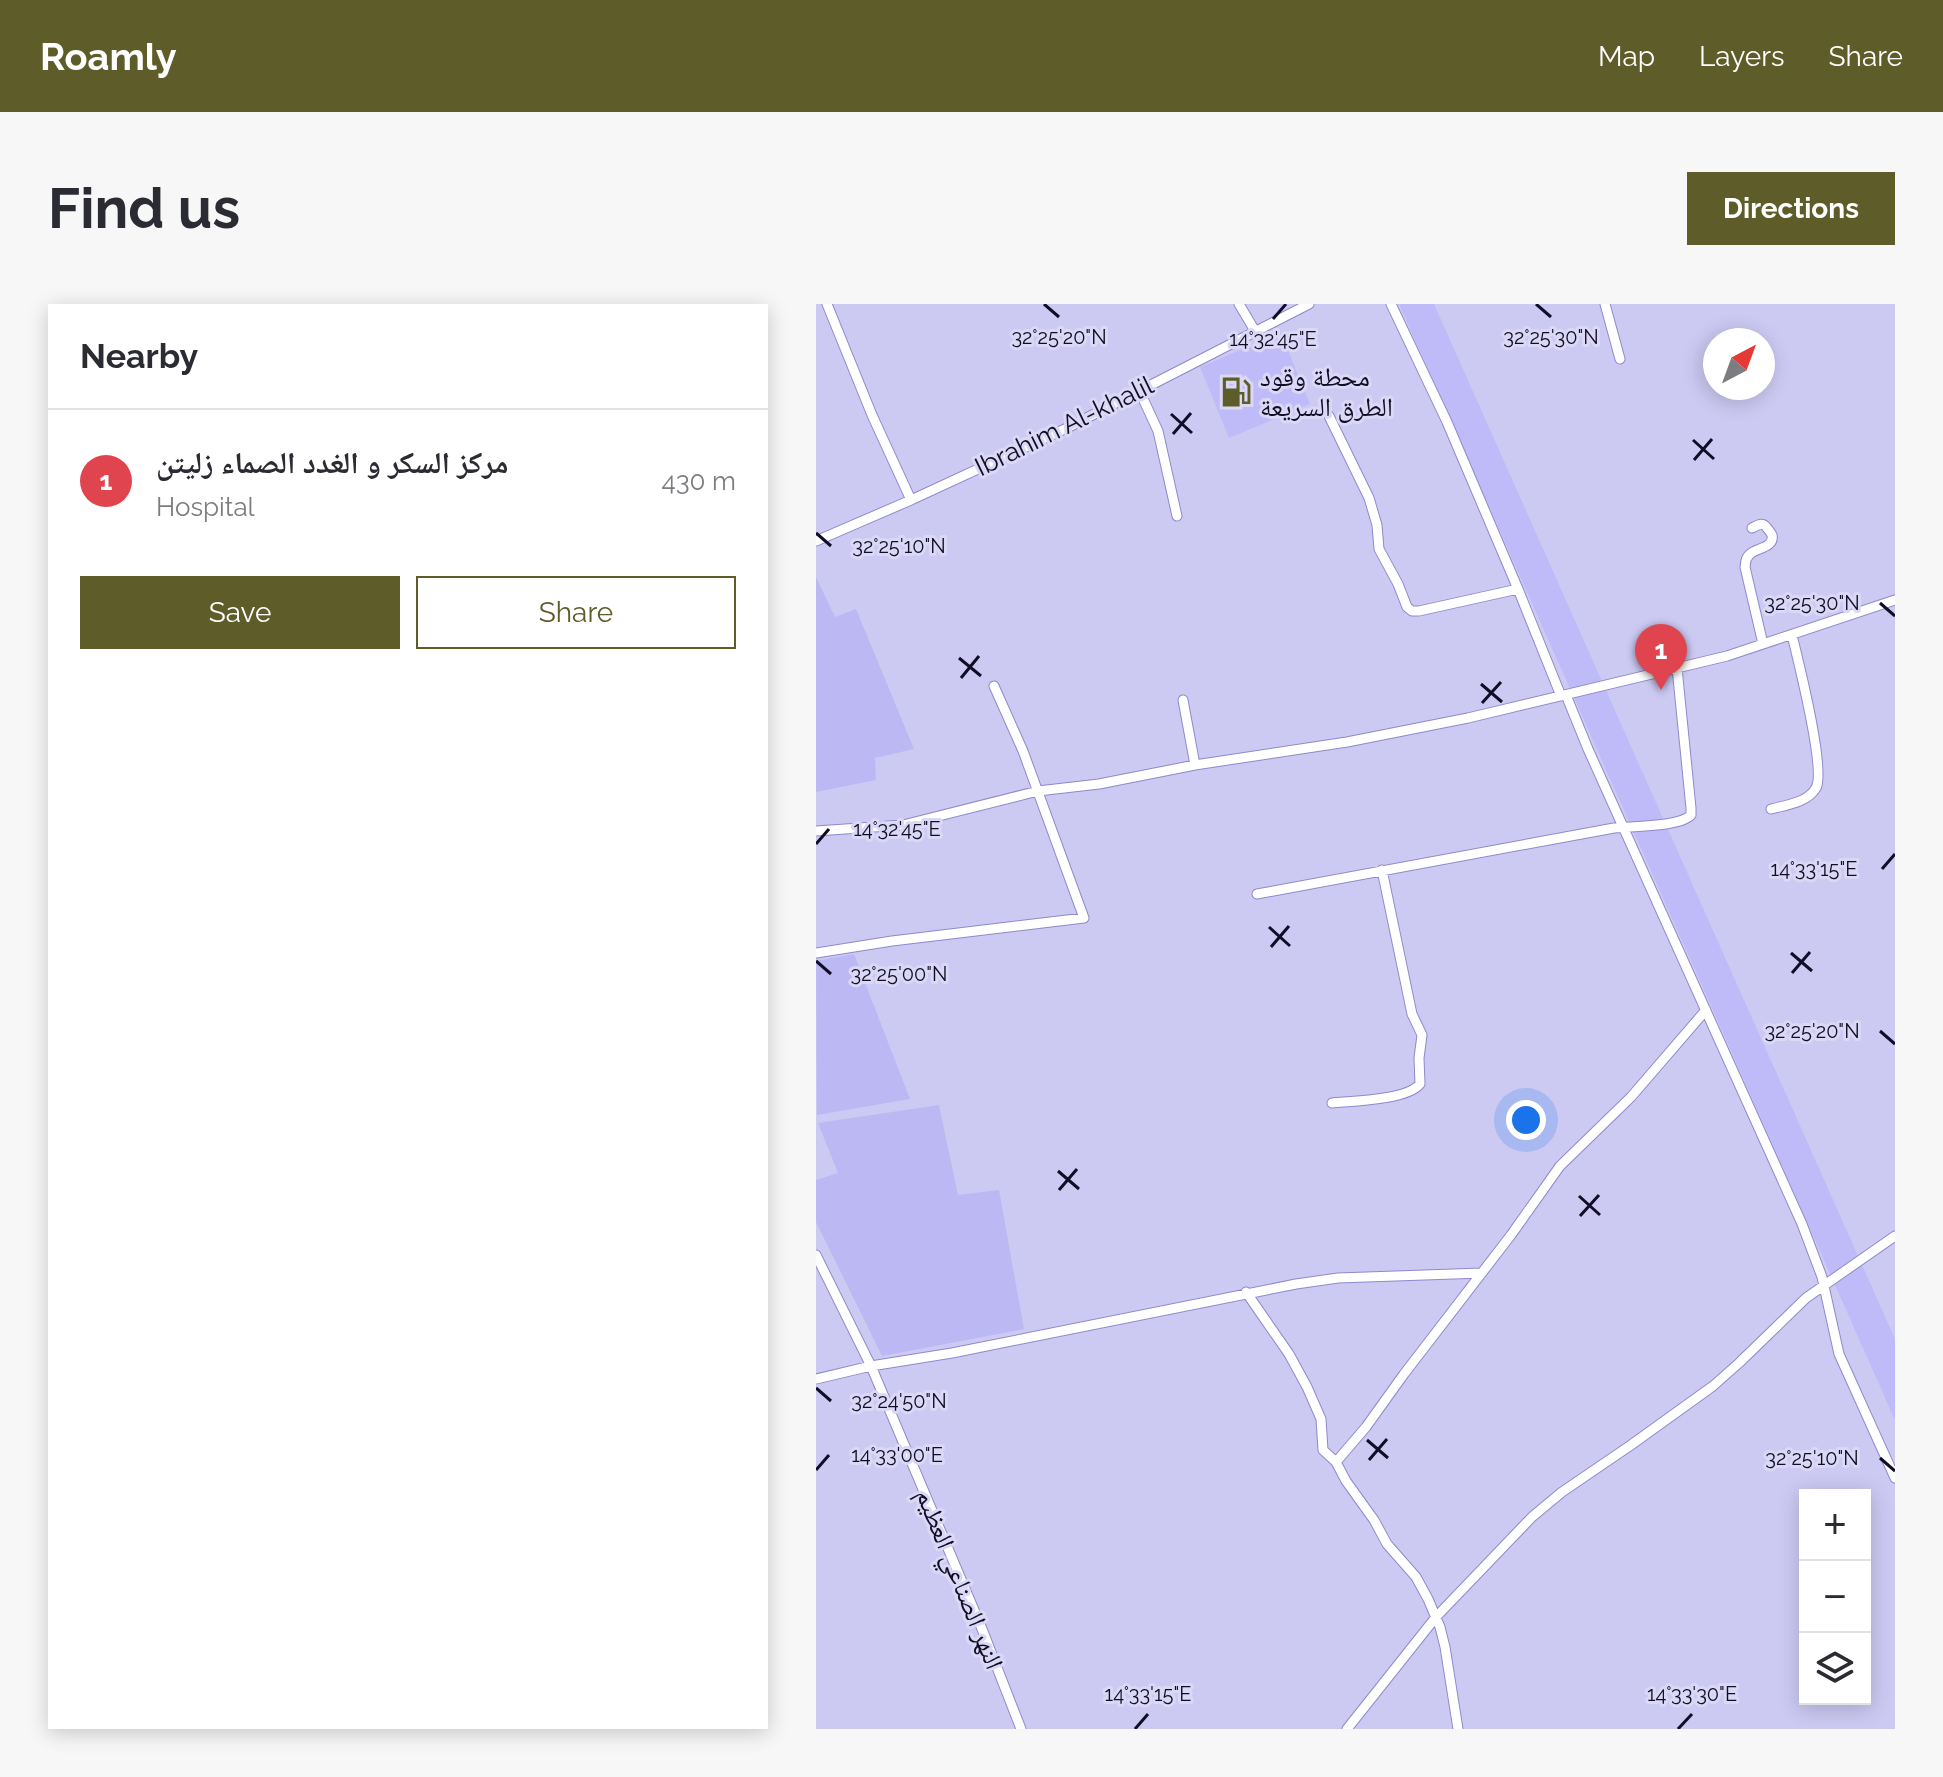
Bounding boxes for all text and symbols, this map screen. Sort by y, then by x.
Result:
text: Roamly [40,34,177,79]
text: Map [1598,40,1655,73]
text: Layers [1699,40,1785,73]
text: Share [1829,40,1903,73]
button: Directions [1687,172,1895,245]
text: Find us [48,175,240,241]
text: 32°25'20"N [1011,325,1107,349]
text: 32°25'30"N [1503,325,1599,349]
text: 14°32'45"E [1229,327,1317,351]
north arrow [1703,328,1775,400]
text: Nearby [80,336,198,376]
place label: محطة وقود الطرق السريعة [1260,362,1393,423]
street label: Ibrahim Al-khalil [970,370,1159,482]
fuel station icon: محطة وقود الطرق السريعة [1219,375,1253,409]
text: مركز السكر و الغدد الصماء زليتن [156,445,508,480]
text: 1 [100,466,112,496]
text: 430 m [661,466,736,496]
text: Hospital [156,492,255,522]
text: 32°25'10"N [852,534,946,558]
button: Save [80,576,400,649]
button: Share [416,576,736,649]
text: 32°25'30"N [1764,591,1860,615]
pin: 1 [1635,624,1687,690]
text: 14°32'45"E [853,817,941,841]
text: 14°33'15"E [1771,857,1857,881]
text: 32°25'00"N [851,962,947,986]
text: 32°25'20"N [1764,1019,1860,1043]
your location [1506,1100,1546,1140]
text: 32°24'50"N [851,1389,947,1413]
text: 14°33'00"E [851,1443,943,1467]
text: 32°25'10"N [1765,1446,1859,1470]
street label: النهر الصناعي العظيم [905,1484,1010,1676]
map controls [1799,1489,1871,1705]
button: + [1799,1489,1871,1561]
button: − [1799,1561,1871,1633]
button: layers [1799,1633,1871,1705]
text: 14°33'15"E [1105,1682,1191,1706]
text: 14°33'30"E [1647,1682,1737,1706]

